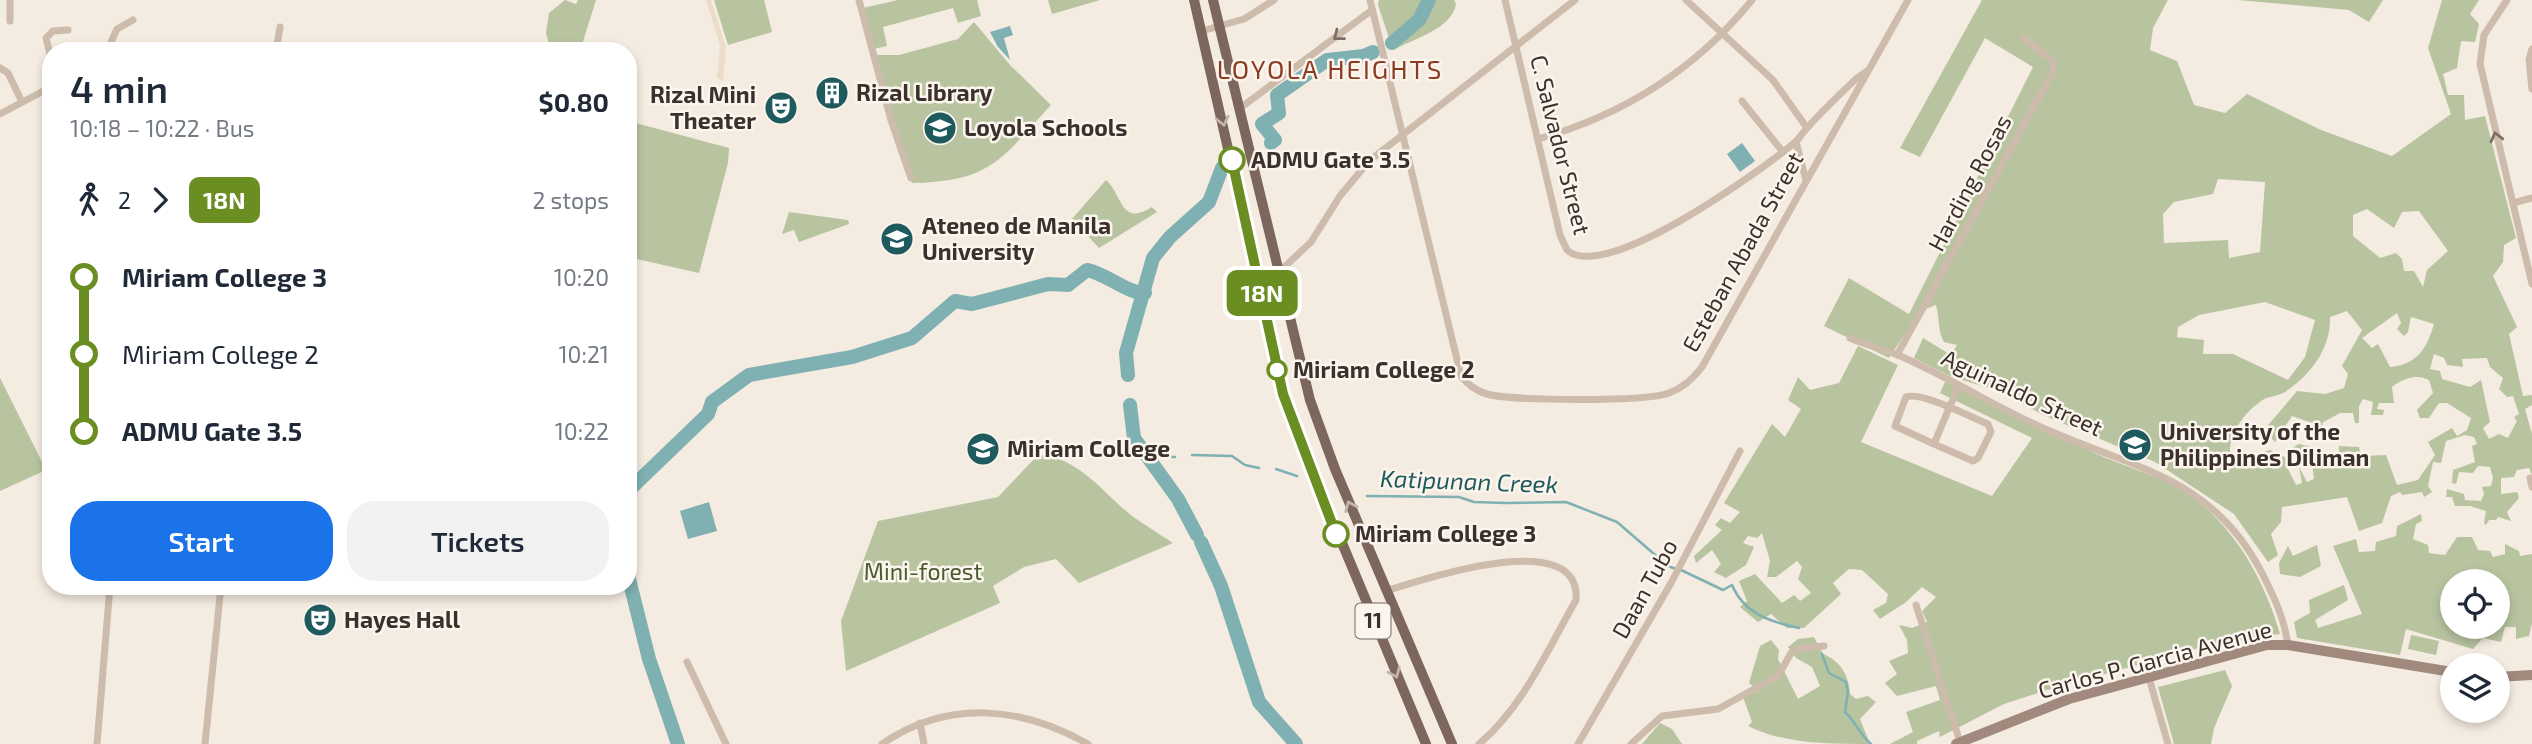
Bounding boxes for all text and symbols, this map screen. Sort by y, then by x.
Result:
one-way arrow [1334,28,1346,41]
street label: C. Salvador Street [1525,52,1597,238]
district label: LOYOLA HEIGHTS [1217,53,1443,84]
text: 4 min [70,65,168,111]
building icon: Rizal Library [813,74,851,112]
place label: Rizal Library [856,78,992,106]
place label: Rizal Mini Theater [650,80,756,134]
text: $0.80 [539,86,609,117]
theatre icon: Rizal Mini Theater [762,89,800,127]
school or university icon: Loyola Schools [921,109,959,147]
street label: Harding Rosas [1921,110,2017,255]
place label: Loyola Schools [964,113,1128,141]
text: 10:18 – 10:22 · Bus [70,114,254,142]
one-way arrow [1215,115,1229,127]
one-way arrow [2490,131,2504,143]
place label: ADMU Gate 3.5 [1251,145,1410,173]
street label: Esteban Abada Street [1676,146,1809,356]
marker: ADMU Gate 3.5 [1219,147,1245,173]
icon: walk [70,181,108,219]
icon: forward [141,181,179,219]
text: 18N [203,185,246,214]
text: 2 [118,186,131,214]
text: 2 stops [532,186,609,214]
place label: Ateneo de Manila University [922,211,1111,265]
school or university icon: Ateneo de Manila University [878,220,916,258]
text: Miriam College 3 [122,261,327,292]
text: 10:20 [554,263,609,291]
line badge: 18N [1222,270,1302,316]
text: 18N [1241,278,1283,307]
text: Miriam College 2 [122,338,319,369]
text: 10:21 [558,340,609,368]
street label: Aguinaldo Street [1938,343,2107,442]
place label: Miriam College 2 [1293,355,1475,383]
marker: Miriam College 2 [1267,360,1287,380]
text: ADMU Gate 3.5 [122,415,302,446]
text: 10:22 [555,417,609,445]
place label: University of the Philippines Diliman [2160,417,2369,471]
school or university icon: University of the Philippines Diliman [2116,426,2154,464]
school or university icon: Miriam College [964,430,1002,468]
place label: Miriam College [1007,434,1170,462]
water label: Katipunan Creek [1380,463,1559,498]
one-way arrow [1344,500,1358,513]
button: Start [70,501,333,581]
button: Tickets [347,501,609,581]
place label: Miriam College 3 [1355,519,1536,547]
marker: Miriam College 3 [1323,521,1349,547]
street label: Daan Tubo [1605,534,1683,643]
park label: Mini-forest [864,557,982,585]
map controls [2440,569,2510,723]
button: locate [2440,569,2510,639]
theatre icon: Hayes Hall [301,601,339,639]
road number: 11 [1356,604,1390,638]
place label: Hayes Hall [344,605,460,633]
street label: Carlos P. Garcia Avenue [2035,614,2275,704]
button: layers [2440,653,2510,723]
one-way arrow [1387,666,1401,679]

